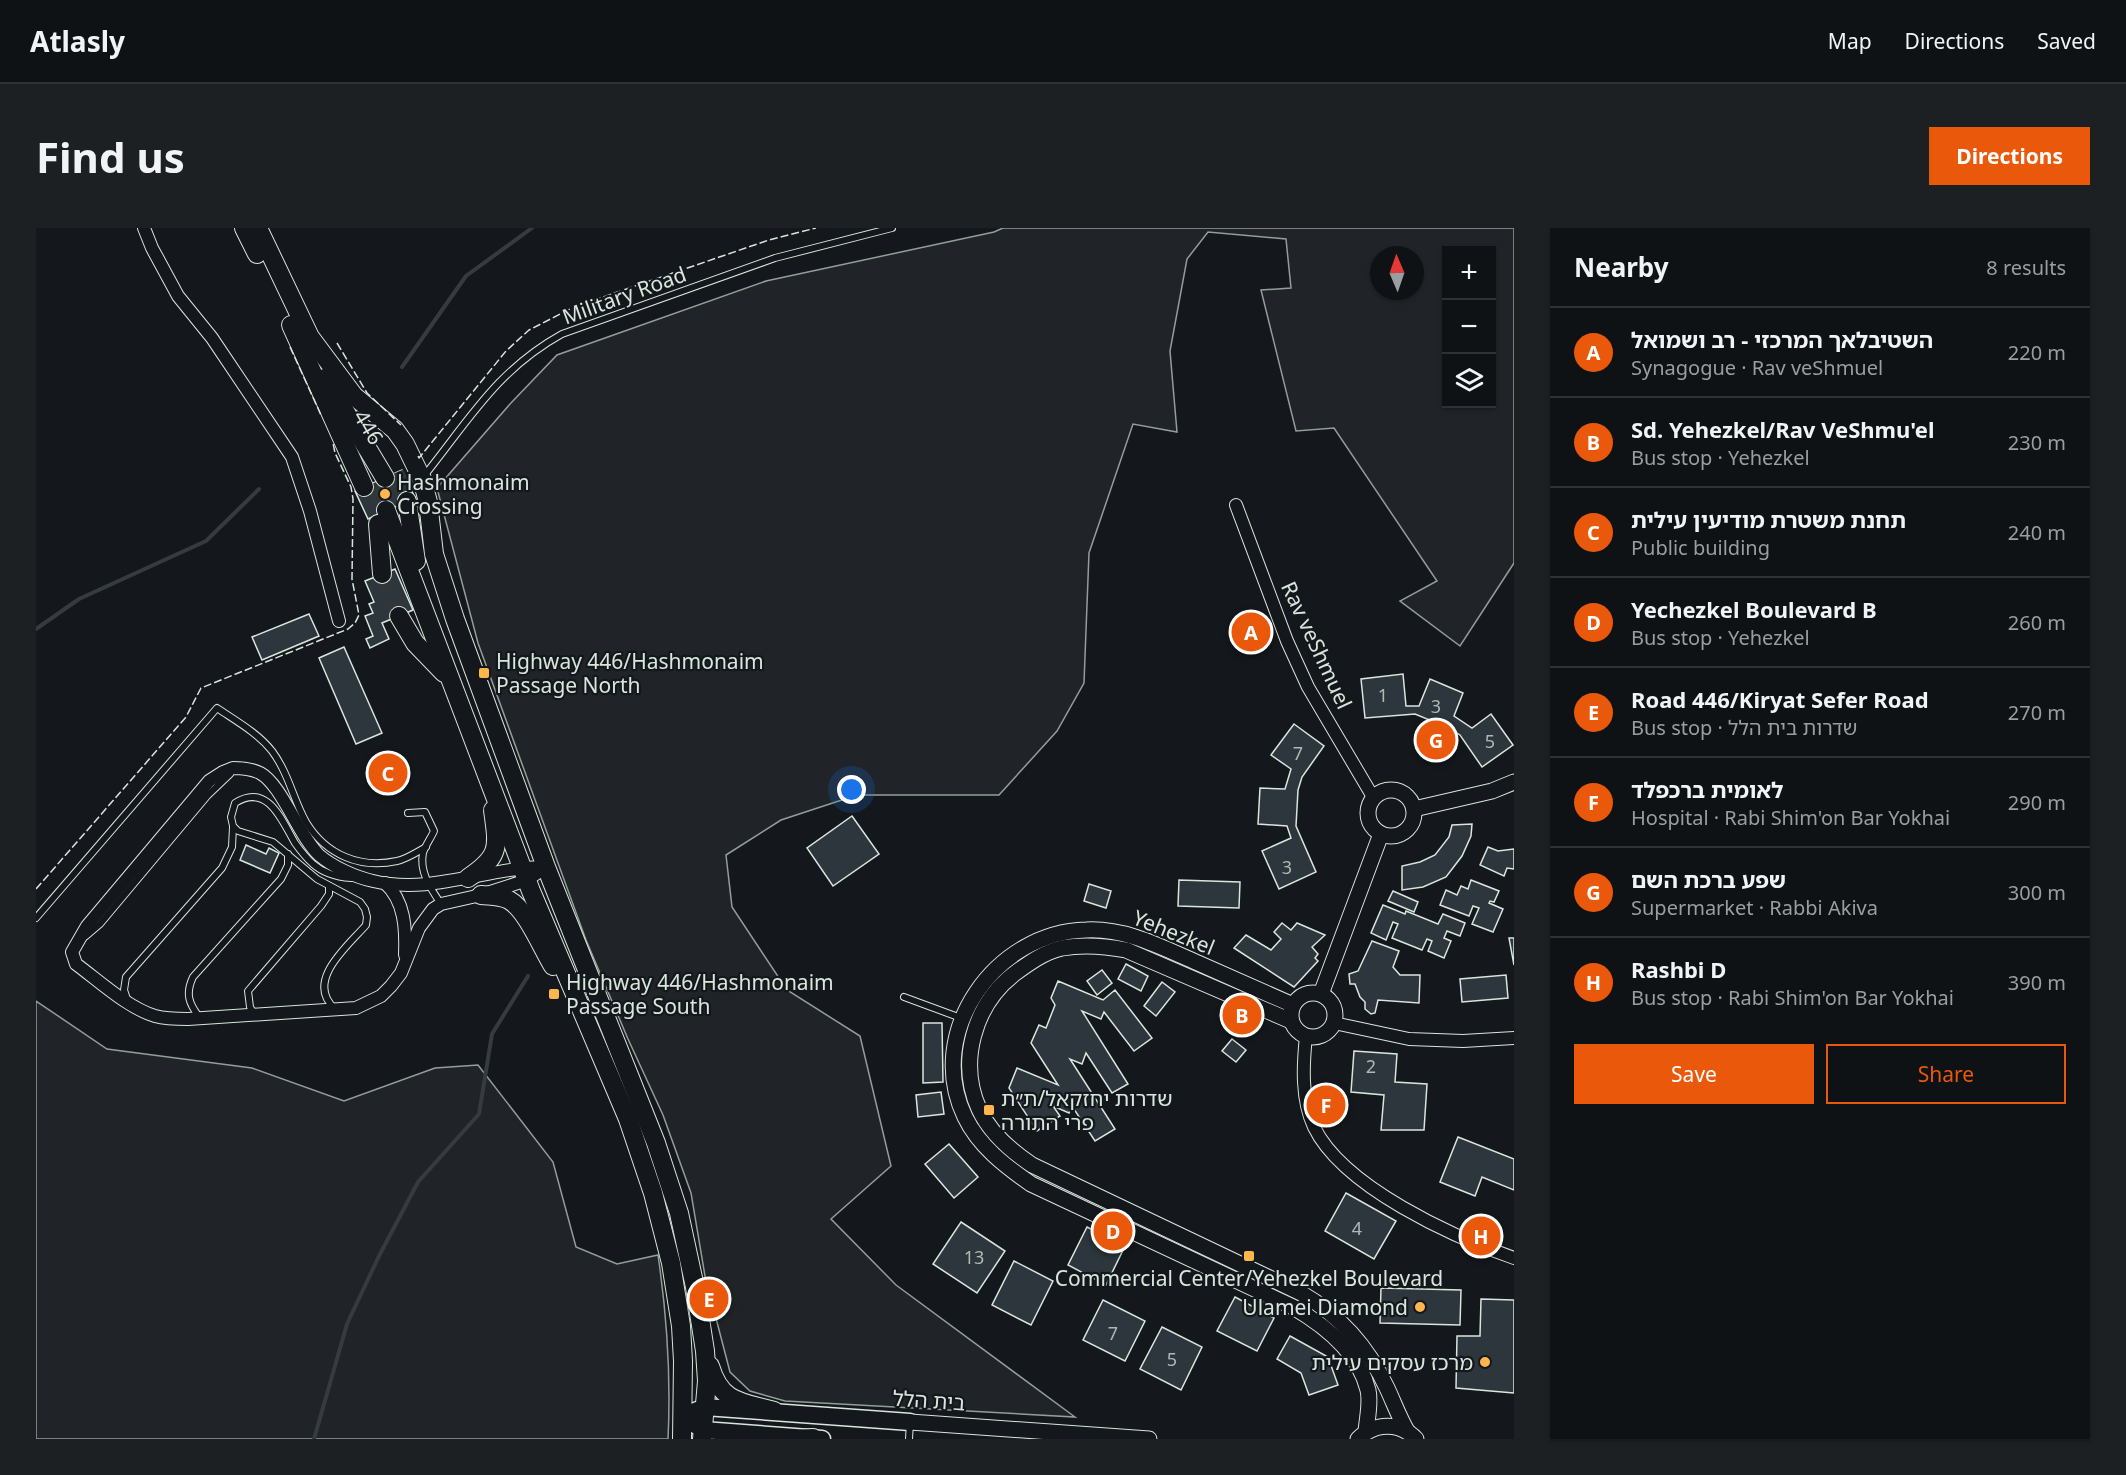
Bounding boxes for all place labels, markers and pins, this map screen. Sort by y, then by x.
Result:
place label: Hashmonaim Crossing [397,468,530,520]
marker: Hashmonaim Crossing [378,487,392,501]
pin: A [1232,610,1270,654]
place label: Highway 446/Hashmonaim Passage North [496,647,764,699]
marker: Highway 446/Hashmonaim Passage North [477,666,491,680]
pin: G [1416,718,1456,762]
pin: C [368,750,408,796]
place label: Highway 446/Hashmonaim Passage South [566,968,834,1020]
marker: Highway 446/Hashmonaim Passage South [547,987,561,1001]
pin: B [1222,992,1262,1038]
pin: F [1306,1082,1346,1128]
place label: שדרות יחזקאל/ת״ת פרי התורה [1001,1084,1173,1136]
marker: שדרות יחזקאל/ת״ת פרי התורה [982,1103,996,1117]
pin: D [1094,1208,1132,1254]
pin: H [1462,1214,1500,1258]
marker: Commercial Center/Yehezkel Boulevard [1242,1249,1256,1263]
place label: Commercial Center/Yehezkel Boulevard [1055,1264,1443,1292]
pin: E [690,1276,728,1322]
place label: Ulamei Diamond [1242,1293,1408,1321]
marker: Ulamei Diamond [1413,1300,1427,1314]
place label: מרכז עסקים עילית [1312,1348,1473,1376]
marker: מרכז עסקים עילית [1478,1355,1492,1369]

